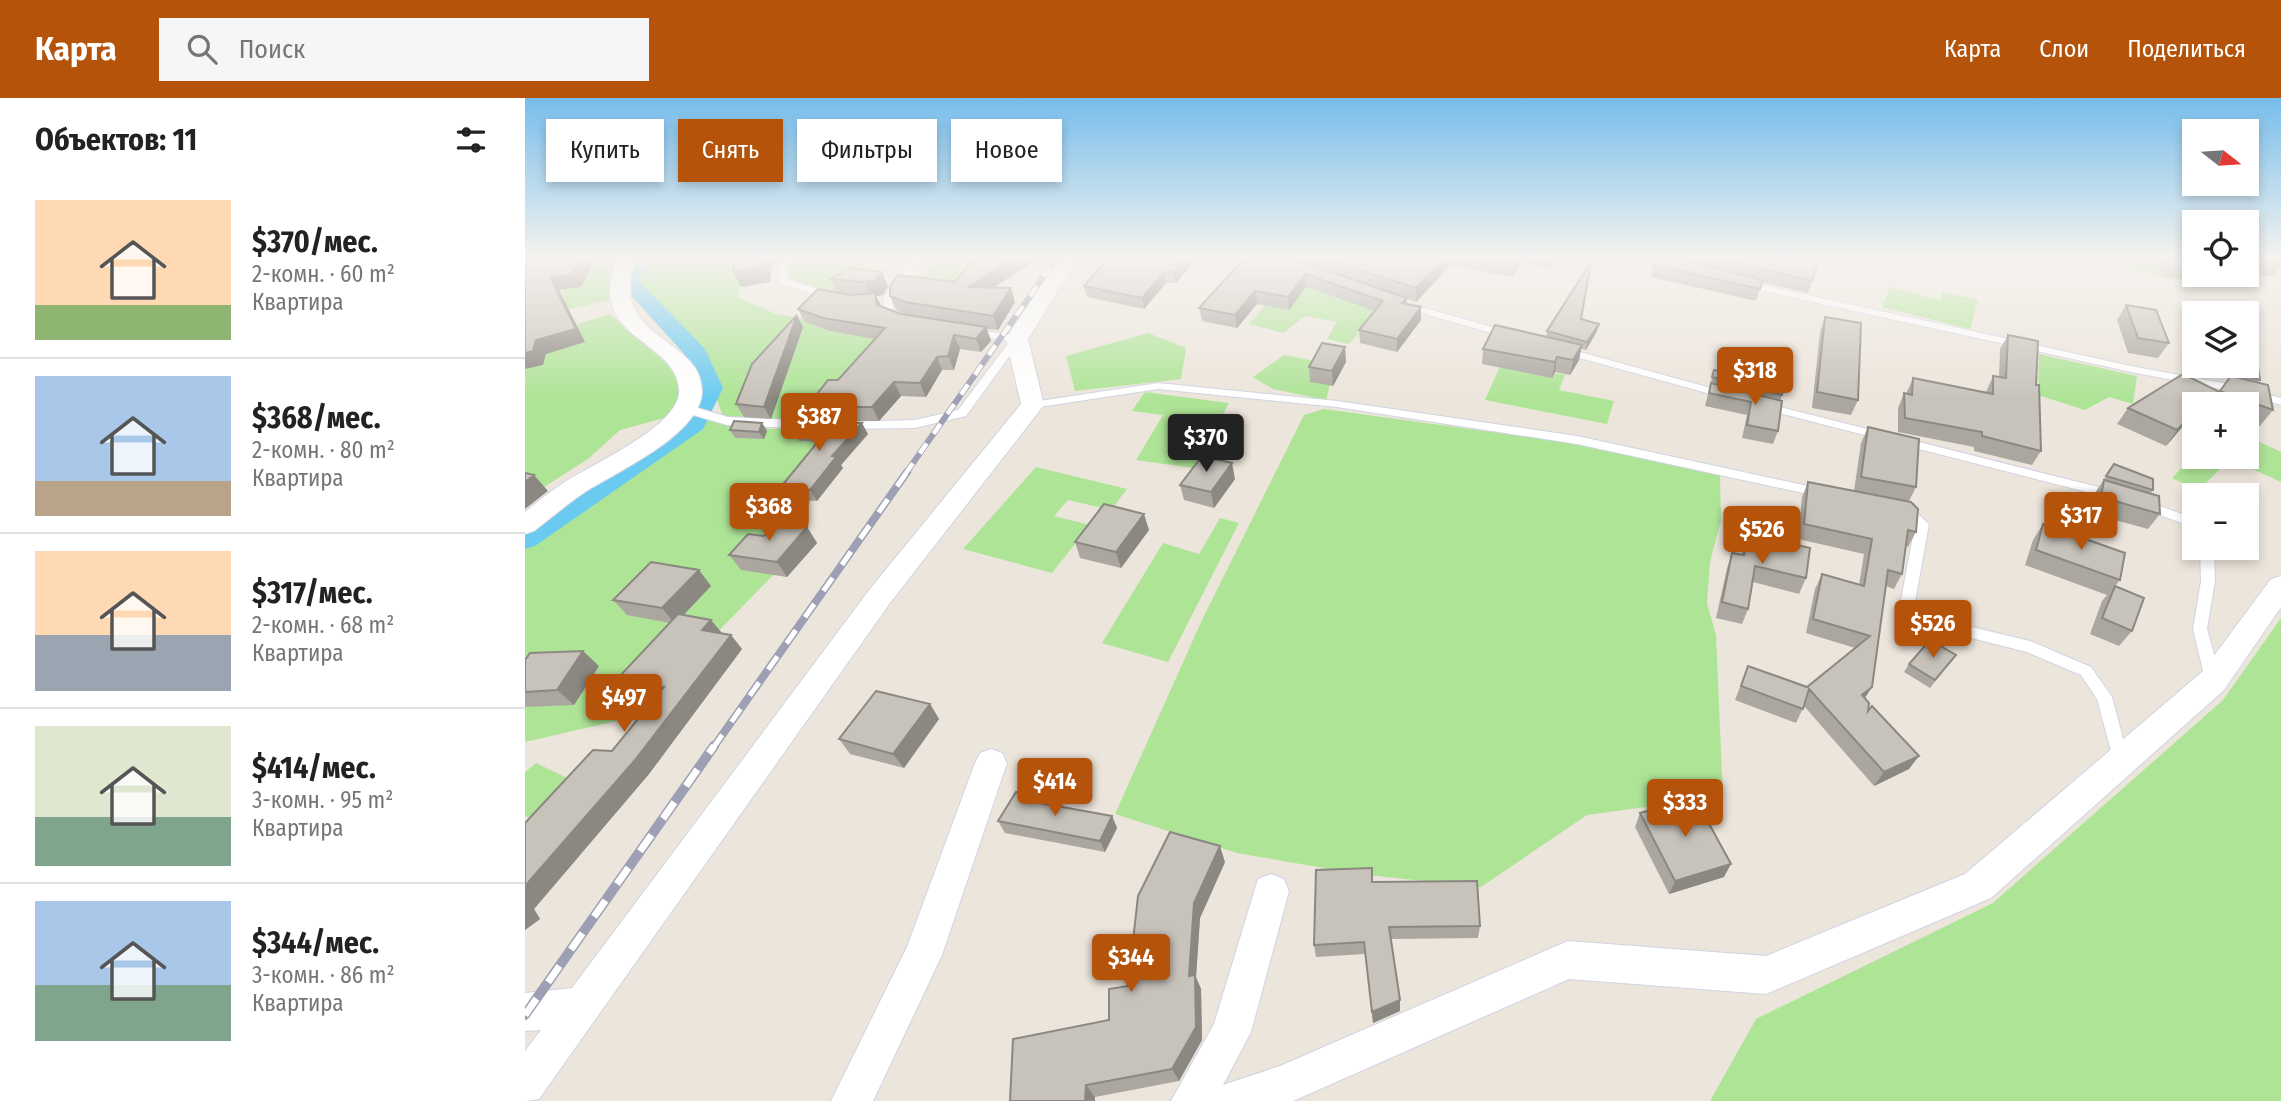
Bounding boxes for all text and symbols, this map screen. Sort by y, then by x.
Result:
search box [159,18,649,81]
text: Карта [35,29,117,69]
icon: search [183,30,221,68]
text: Поиск [239,34,305,65]
text: Карта [1944,35,2001,63]
text: Слои [2039,35,2089,63]
text: Поделиться [2127,35,2246,63]
chip: Купить [546,119,664,182]
chip: Снять [678,119,783,182]
chip: Фильтры [797,119,937,182]
chip: Новое [951,119,1062,182]
north arrow [2182,119,2259,196]
map controls [2182,119,2259,560]
icon: filters [452,121,490,159]
text: Объектов: 11 [35,122,197,158]
button: locate [2182,210,2259,287]
text: $370/мес. [252,224,378,260]
icon: home [91,228,175,312]
text: 2-комн. · 60 m² [252,260,395,288]
text: Квартира [252,288,344,316]
button: layers [2182,301,2259,378]
pin: $318 [1714,348,1796,407]
text: $318 [1733,356,1777,384]
button: + [2182,392,2259,469]
pin: $387 [778,394,860,453]
text: $368/мес. [252,400,381,436]
text: $387 [797,402,841,430]
icon: home [91,404,175,488]
pin: $370 [1165,414,1247,474]
text: $370 [1184,423,1228,451]
text: 2-комн. · 80 m² [252,436,395,464]
text: Квартира [252,464,344,492]
button: − [2182,483,2259,560]
pin: $368 [728,484,810,543]
text: $368 [746,492,792,520]
pin: $317 [2040,492,2122,552]
text: $317 [2060,501,2102,529]
pin: $526 [1721,506,1803,566]
text: $526 [1739,515,1785,543]
text: $317/мес. [252,575,373,611]
icon: home [91,579,175,663]
pin: $526 [1892,601,1974,660]
text: $526 [1910,609,1956,637]
text: 2-комн. · 68 m² [252,611,394,639]
text: Квартира [252,639,344,667]
pin: $497 [583,674,665,734]
text: $497 [602,683,646,711]
text: $414/мес. [252,750,376,786]
icon: home [91,754,175,838]
pin: $414 [1014,758,1096,818]
text: $414 [1033,767,1077,795]
pin: $333 [1644,780,1726,839]
text: 3-комн. · 95 m² [252,786,393,814]
text: $333 [1663,788,1707,816]
text: Квартира [252,814,344,842]
text: $344/мес. [252,925,379,961]
icon: home [91,929,175,1013]
pin: $344 [1090,934,1172,994]
text: $344 [1108,943,1154,971]
text: 3-комн. · 86 m² [252,961,395,989]
text: Квартира [252,989,344,1017]

